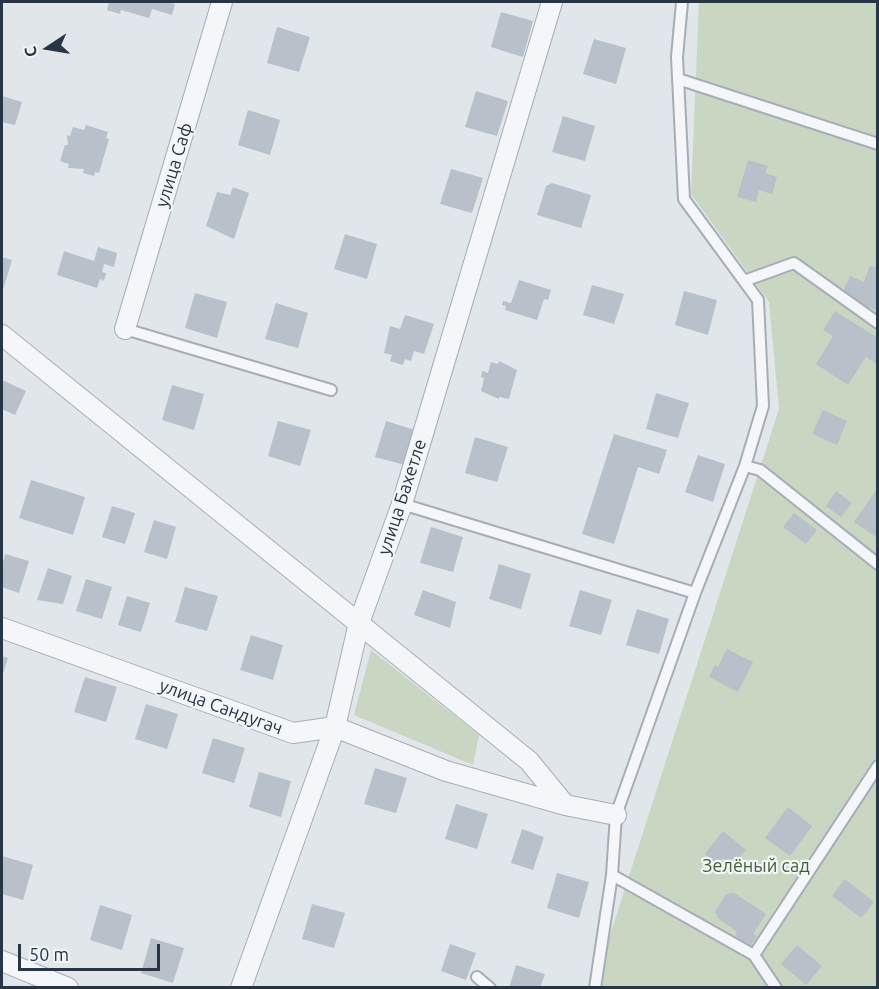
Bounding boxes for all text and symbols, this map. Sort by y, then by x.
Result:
north arrow [18,18,78,78]
text: С [21,45,40,59]
street label: улица Саф [151,120,197,210]
street label: улица Бахетле [373,436,431,558]
street label: улица Сандугач [156,675,286,739]
park label: Зелёный сад [702,855,810,877]
scale bar [21,932,164,970]
text: 50 m [29,944,69,964]

